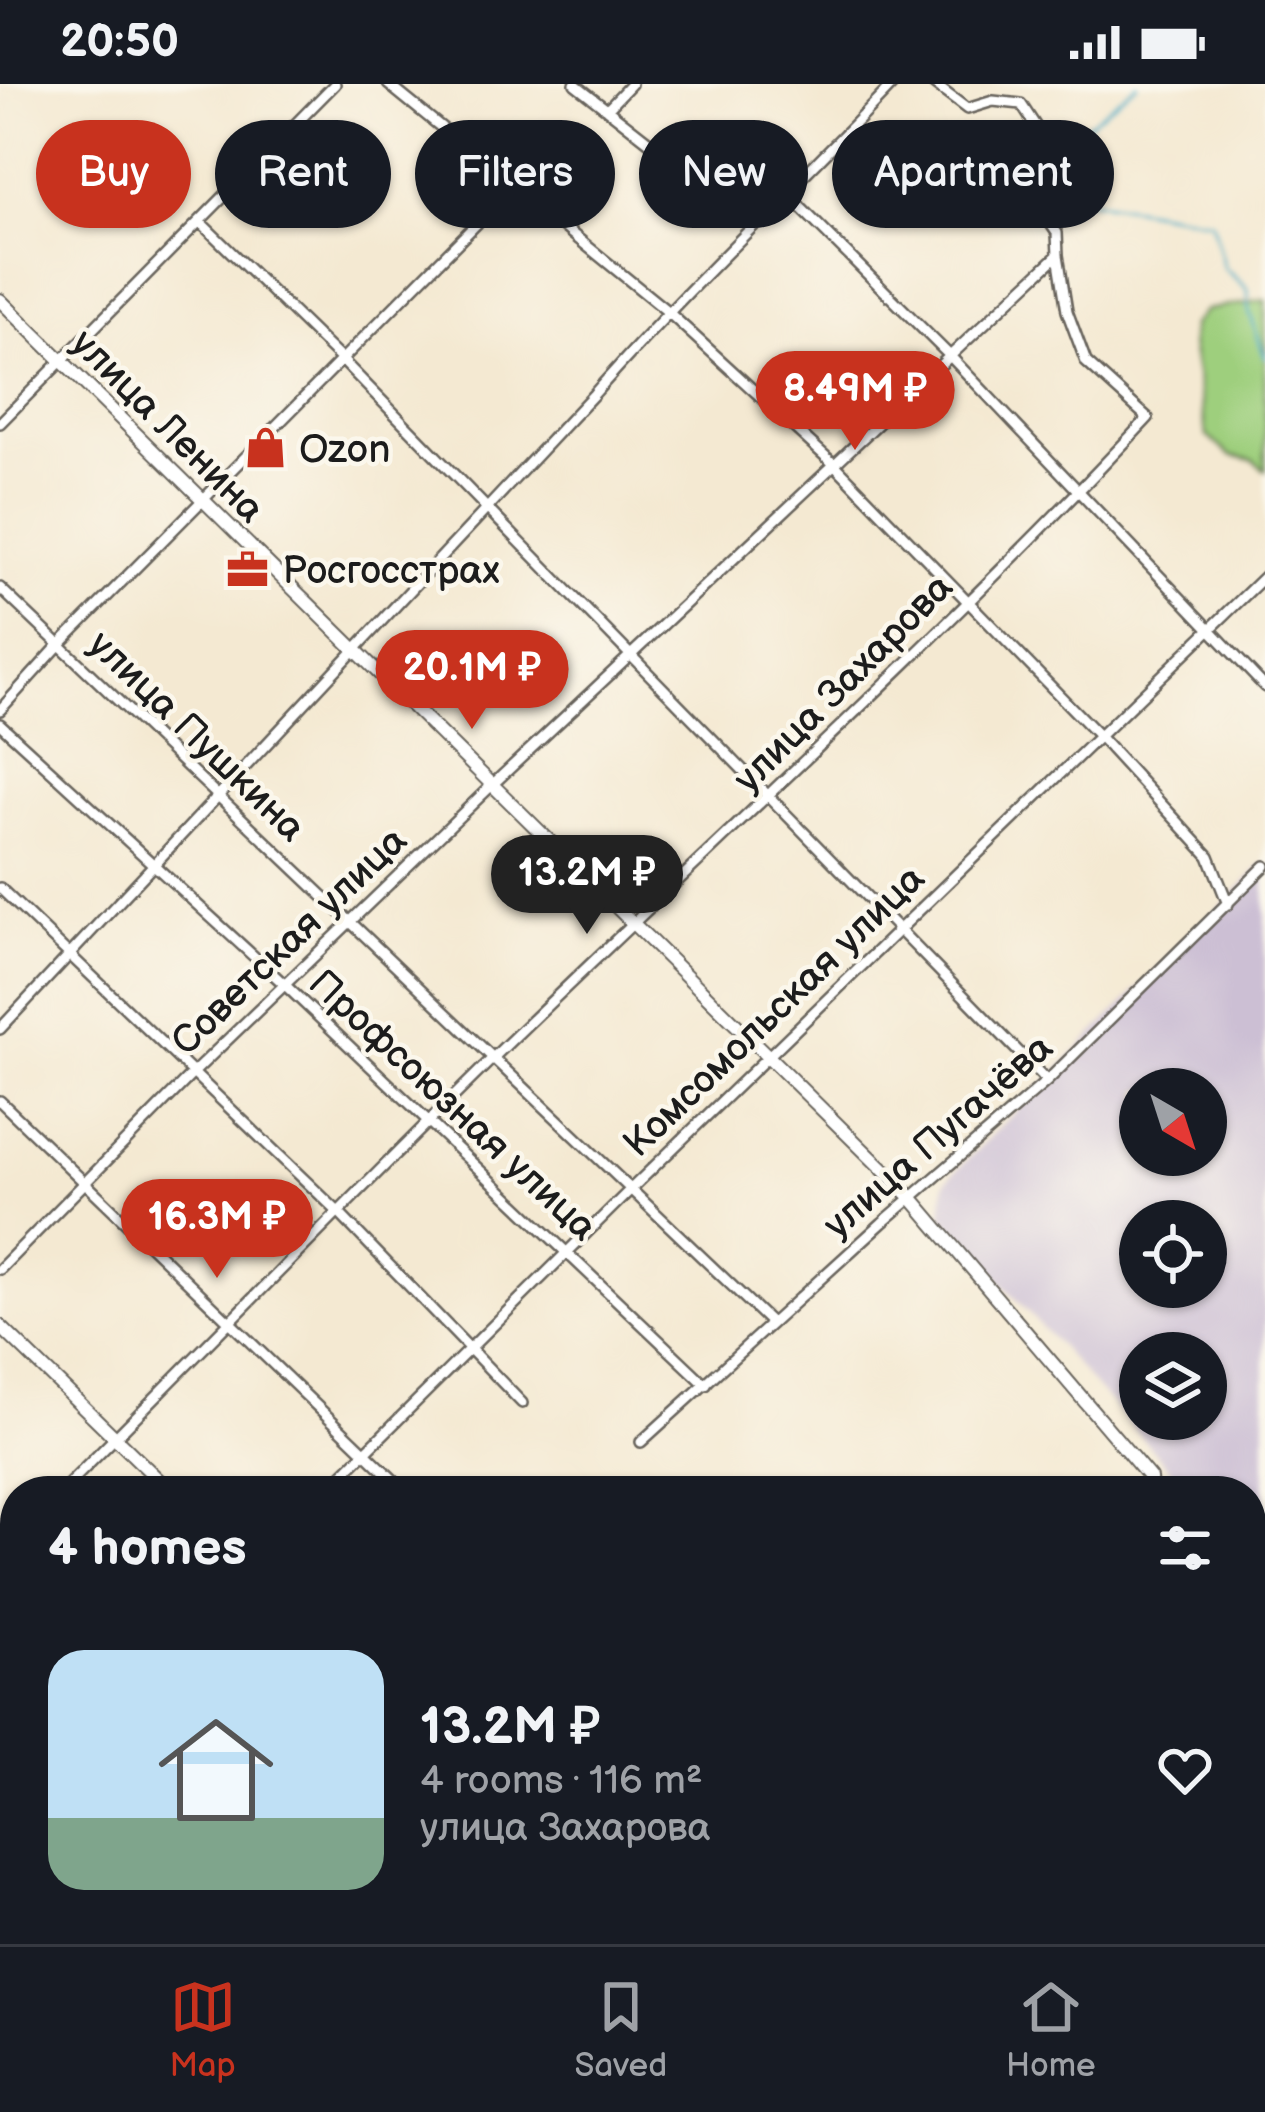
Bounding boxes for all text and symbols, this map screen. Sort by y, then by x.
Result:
text: 20:50 [60,15,179,70]
chip: Buy [36,120,191,228]
chip: Rent [215,120,391,228]
chip: Filters [415,120,615,228]
chip: New [639,120,808,228]
chip: Apartment [832,120,1114,228]
street label: улица Ленина [61,320,274,533]
pin: 8.49M ₽ [744,351,966,453]
text: 8.49M ₽ [783,366,927,413]
shop icon: Ozon [242,425,288,471]
place label: Ozon [299,427,390,474]
office icon: Росгосстрах [225,546,271,592]
place label: Росгосстрах [282,548,500,595]
street label: улица Захарова [724,564,963,803]
street label: улица Пушкина [78,621,314,852]
pin: 20.1M ₽ [361,630,583,732]
text: 20.1M ₽ [403,645,541,692]
street label: Советская улица [162,818,417,1066]
pin: 13.2M ₽ [476,835,698,937]
text: 13.2M ₽ [518,850,656,897]
street label: Комсомольская улица [614,856,935,1168]
street label: Профсоюзная улица [299,960,606,1251]
street label: улица Пугачёва [815,1025,1063,1249]
north arrow [1119,1068,1227,1176]
map controls [1119,1068,1227,1440]
pin: 16.3M ₽ [106,1179,328,1281]
text: 16.3M ₽ [148,1194,286,1241]
button: locate [1119,1200,1227,1308]
button: layers [1119,1332,1227,1440]
icon: filters [1152,1515,1218,1581]
text: 4 homes [48,1518,247,1579]
text: 13.2M ₽ [420,1697,600,1758]
icon: home [144,1698,288,1842]
icon: heart [1152,1737,1218,1803]
text: 4 rooms · 116 m² [420,1758,703,1805]
text: улица Захарова [420,1805,710,1852]
tab: Map [169,1974,236,2086]
tab: Saved [574,1974,667,2086]
tab: Home [1006,1974,1096,2086]

